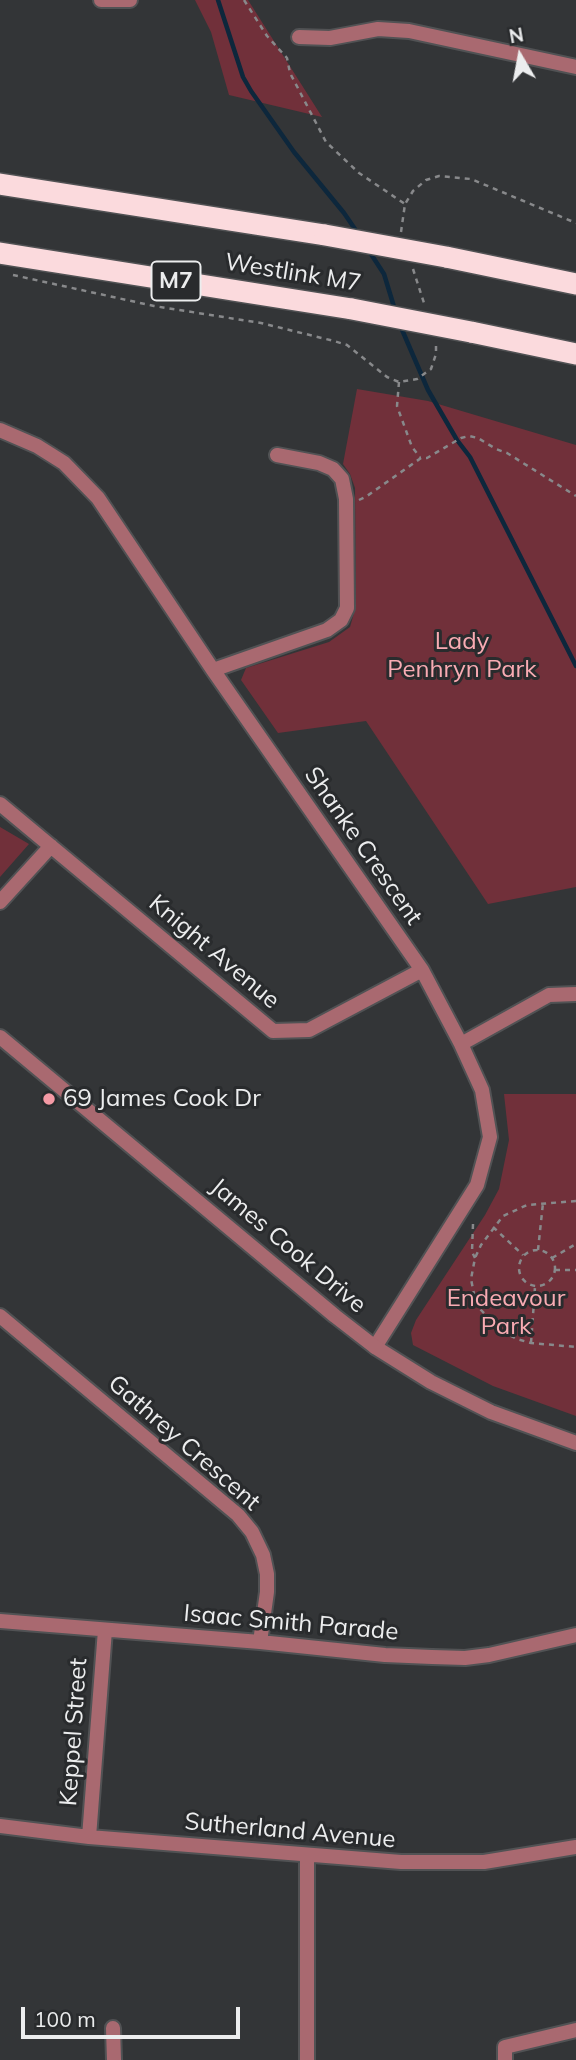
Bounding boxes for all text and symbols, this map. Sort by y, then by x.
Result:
north arrow [485,21,555,91]
text: N [507,22,526,48]
street label: Westlink M7 [223,248,363,298]
road number: M7 [152,262,200,300]
park label: Lady Penhryn Park [387,628,537,684]
street label: Shanke Crescent [298,762,428,930]
street label: Knight Avenue [143,889,285,1015]
place label: 69 James Cook Dr [63,1085,261,1113]
marker: 69 James Cook Dr [41,1091,57,1107]
street label: James Cook Drive [204,1173,372,1319]
park label: Endeavour Park [447,1285,565,1341]
street label: Gathrey Crescent [102,1369,266,1517]
street label: Isaac Smith Parade [182,1599,400,1647]
street label: Keppel Street [54,1657,94,1807]
street label: Sutherland Avenue [183,1807,397,1855]
scale bar [24,1994,243,2038]
text: 100 m [34,2006,96,2032]

